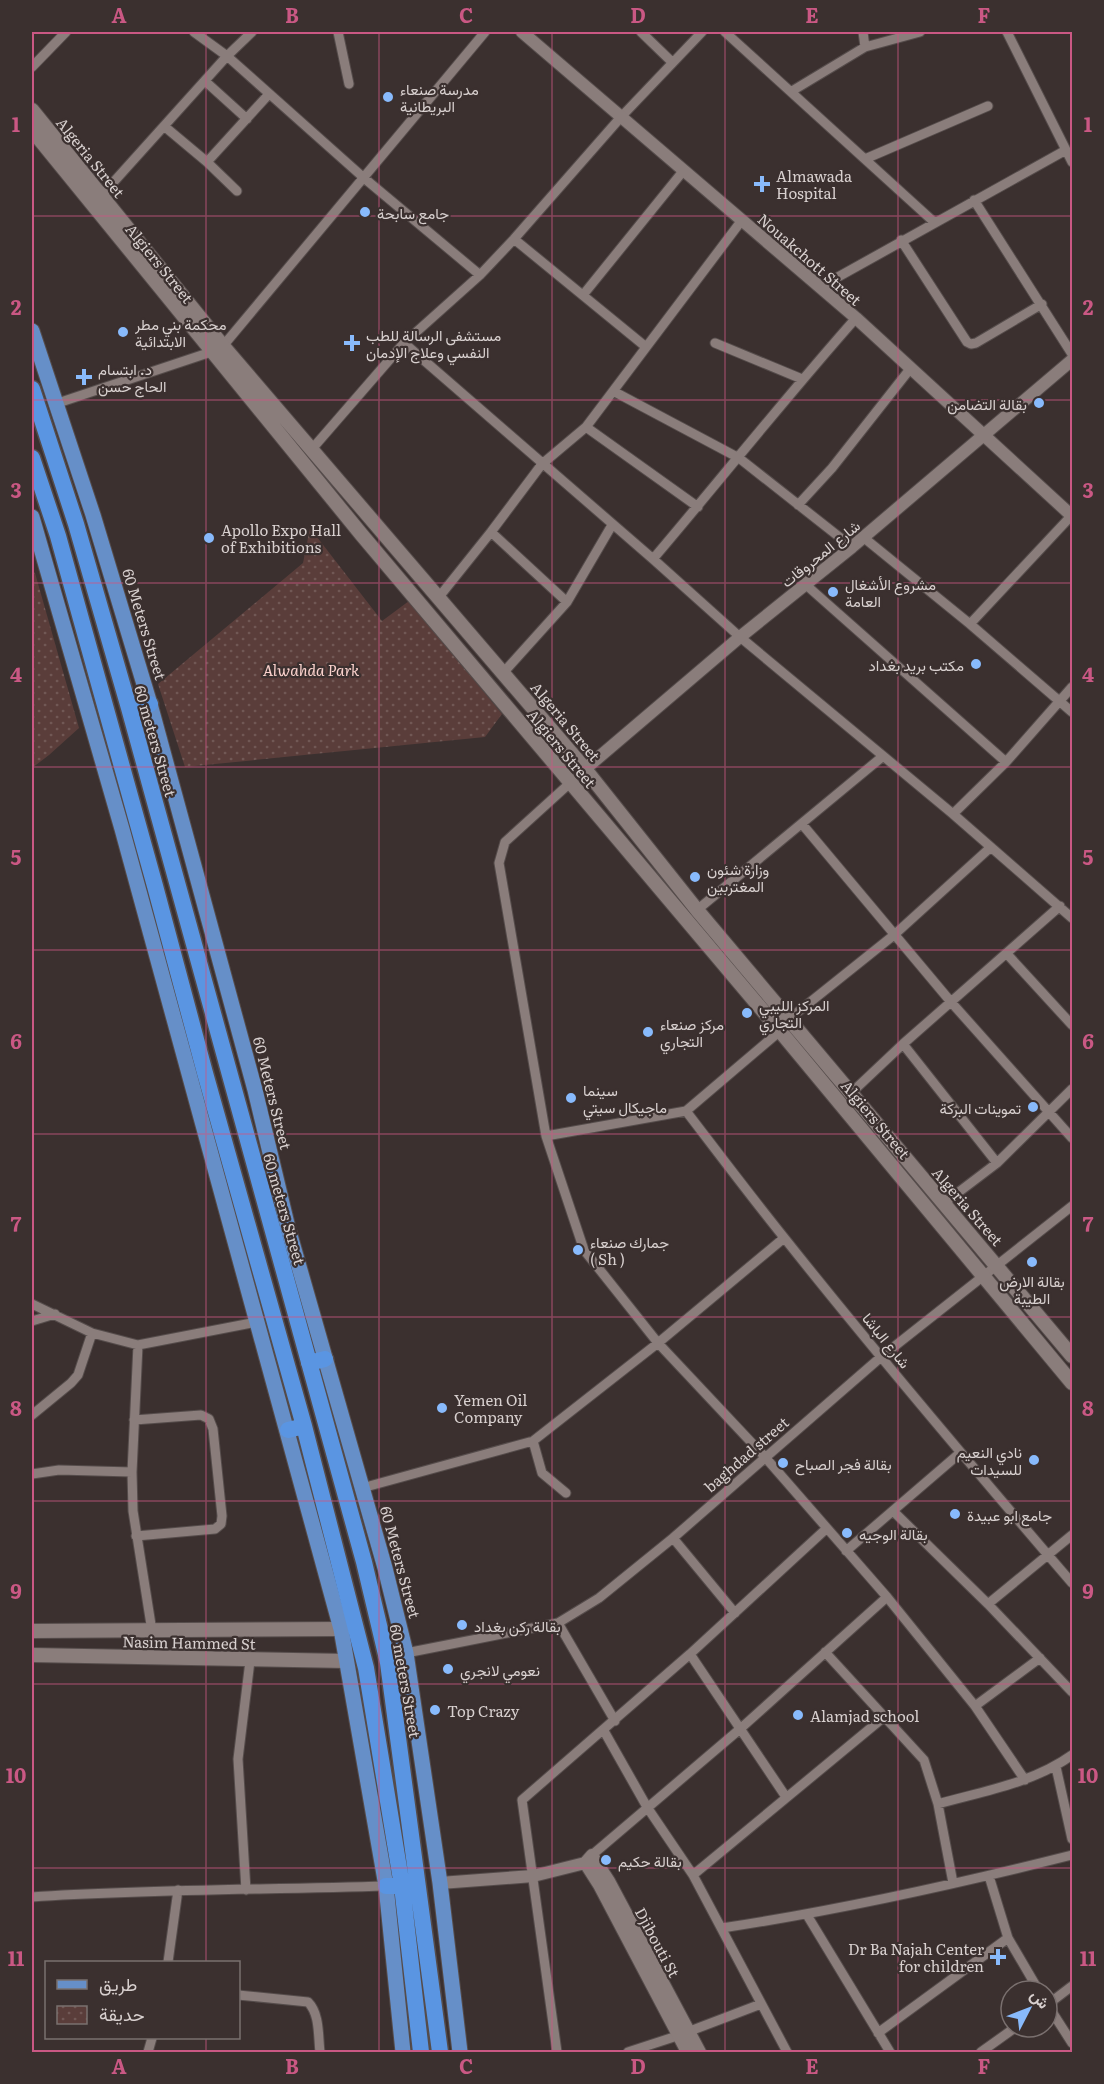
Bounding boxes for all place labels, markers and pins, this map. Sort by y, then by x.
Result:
place label: مدرسة صنعاء البريطانية [400,77,479,117]
marker: مدرسة صنعاء البريطانية [381,90,395,104]
place label: Almawada Hospital [776,164,853,204]
marker: Almawada Hospital [753,175,771,193]
place label: جامع سابحة [377,201,449,225]
marker: جامع سابحة [358,205,372,219]
place label: محكمة بني مطر الابتدائية [134,312,226,352]
place label: مستشفى الرسالة للطب النفسي وعلاج الإدمان [366,323,501,366]
marker: محكمة بني مطر الابتدائية [116,325,130,339]
marker: مستشفى الرسالة للطب النفسي وعلاج الإدمان [343,334,361,352]
place label: د. ابتسام الحاج حسن [98,357,167,398]
marker: د. ابتسام الحاج حسن [75,368,93,386]
place label: بقالة التضامن [947,392,1027,415]
marker: بقالة التضامن [1032,396,1046,410]
place label: Apollo Expo Hall of Exhibitions [221,518,341,558]
marker: Apollo Expo Hall of Exhibitions [202,531,216,545]
place label: مشروع الأشغال العامة [845,572,936,612]
marker: مشروع الأشغال العامة [826,585,840,599]
place label: مكتب بريد بغداد [869,653,964,676]
marker: مكتب بريد بغداد [969,657,983,671]
place label: وزارة شئون المغتربين [707,857,769,897]
marker: وزارة شئون المغتربين [688,870,702,884]
place label: المركز الليبي التجاري [759,993,830,1036]
marker: المركز الليبي التجاري [740,1006,754,1020]
place label: مركز صنعاء التجاري [660,1012,724,1055]
marker: مركز صنعاء التجاري [641,1025,655,1039]
place label: سينما ماجيكال سيتي [583,1078,667,1121]
marker: سينما ماجيكال سيتي [564,1091,578,1105]
place label: تموينات البركة [940,1096,1021,1119]
marker: تموينات البركة [1026,1100,1040,1114]
place label: جمارك صنعاء ( Sh ) [590,1230,669,1270]
marker: جمارك صنعاء ( Sh ) [571,1243,585,1257]
marker: بقالة الارض الطيبة [1025,1255,1039,1269]
place label: بقالة الارض الطيبة [999,1269,1065,1309]
place label: Yemen Oil Company [454,1388,527,1428]
marker: Yemen Oil Company [435,1401,449,1415]
place label: نادي النعيم للسيدات [957,1440,1022,1480]
place label: بقالة فجر الصباح [795,1452,892,1476]
marker: نادي النعيم للسيدات [1027,1453,1041,1467]
marker: بقالة فجر الصباح [776,1456,790,1470]
place label: جامع ابو عبيدة [967,1503,1052,1527]
marker: جامع ابو عبيدة [948,1507,962,1521]
place label: بقالة الوجيه [859,1522,928,1545]
marker: بقالة الوجيه [840,1526,854,1540]
place label: بقالة ركن بغداد [474,1614,561,1637]
marker: بقالة ركن بغداد [455,1618,469,1632]
place label: نعومي لانجري [460,1658,540,1684]
marker: نعومي لانجري [441,1662,455,1676]
place label: Top Crazy [447,1699,520,1722]
marker: Top Crazy [428,1703,442,1717]
place label: Alamjad school [810,1704,919,1727]
marker: Alamjad school [791,1708,805,1722]
place label: بقالة حكيم [618,1849,682,1872]
marker: بقالة حكيم [599,1853,613,1867]
place label: Dr Ba Najah Center for children [848,1937,984,1977]
marker: Dr Ba Najah Center for children [989,1948,1007,1966]

